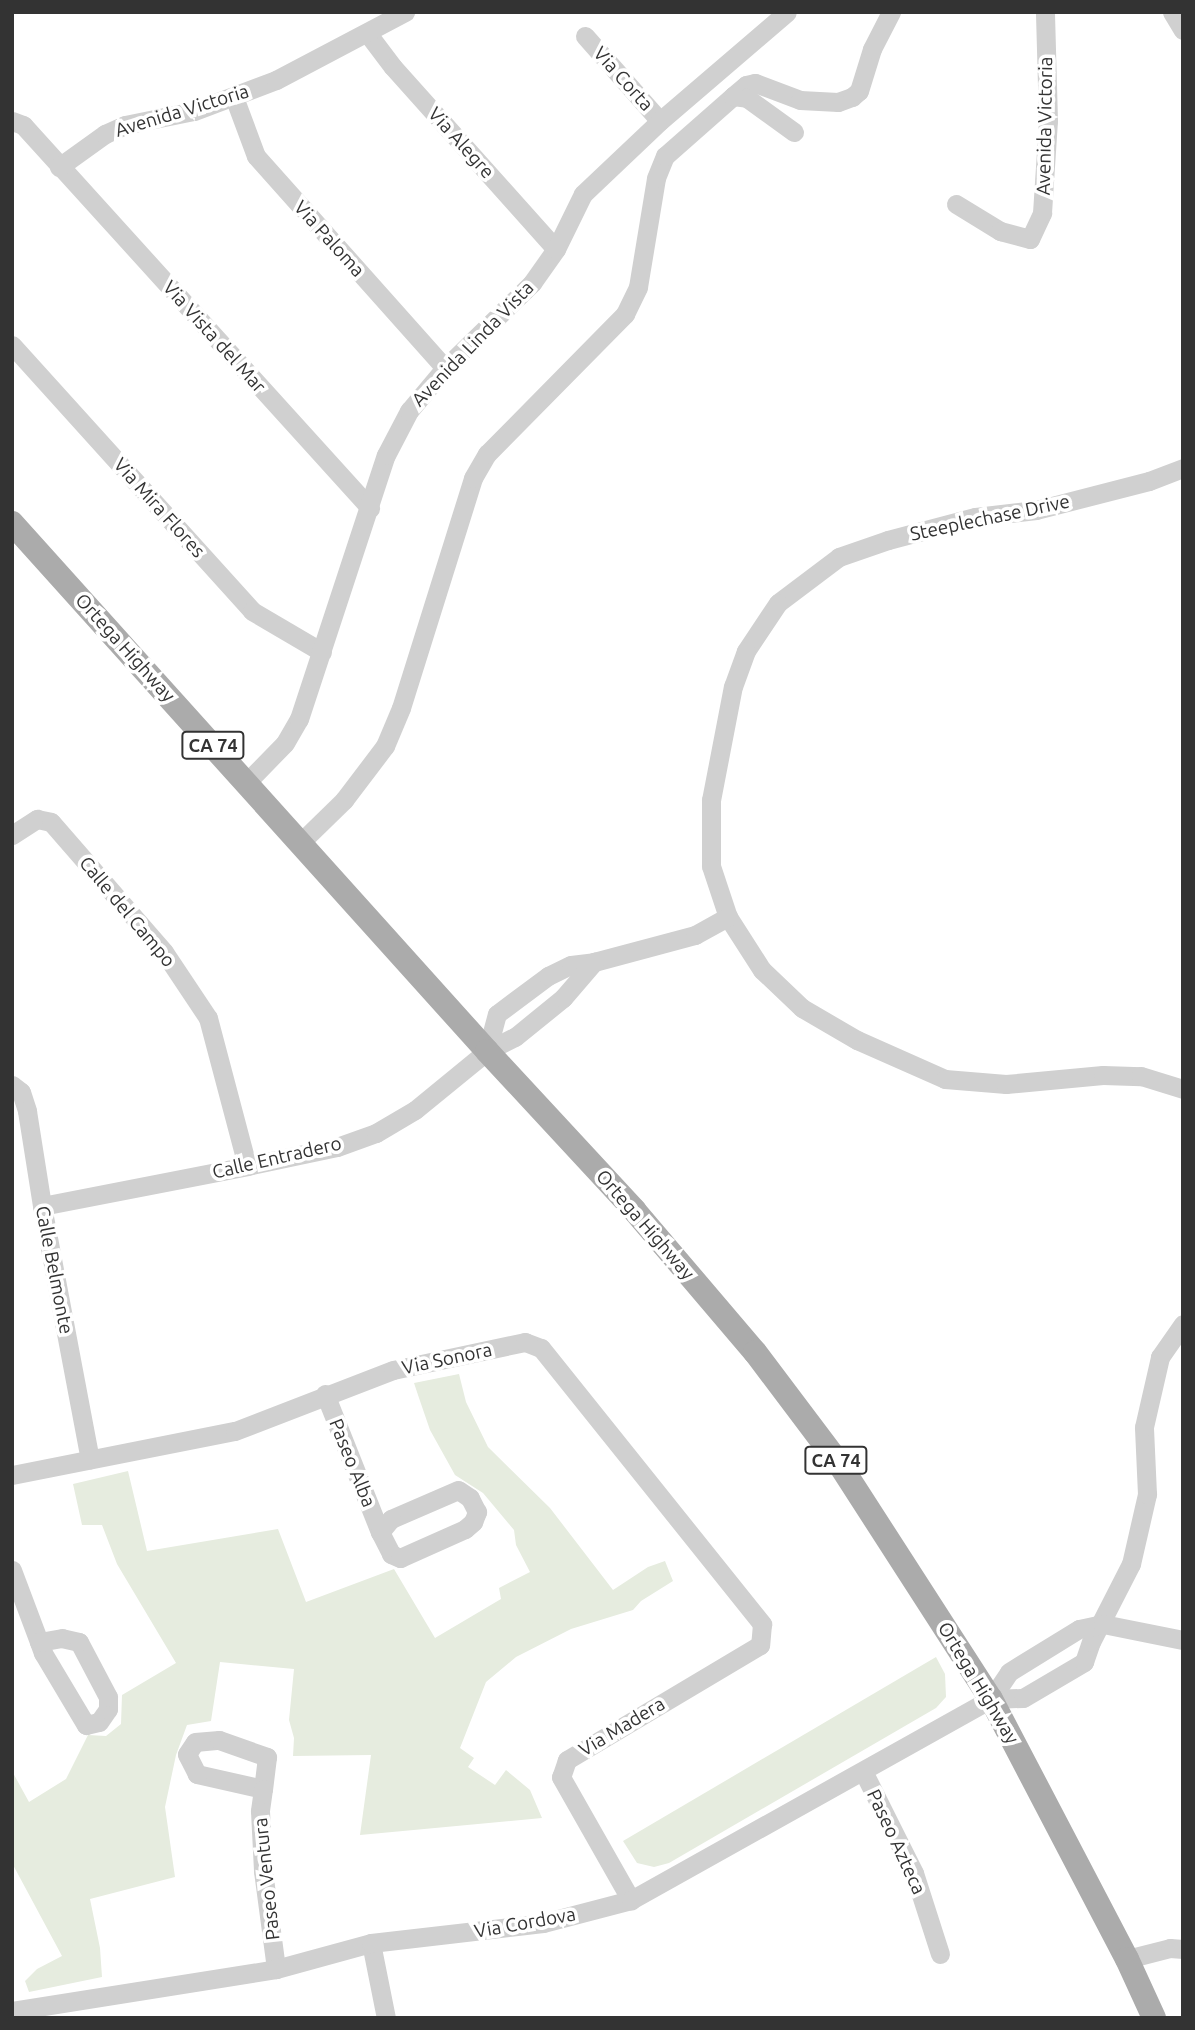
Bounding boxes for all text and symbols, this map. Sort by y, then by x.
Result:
street label: Via Corta [588,42,658,116]
street label: Avenida Victoria [1032,56,1058,196]
street label: Avenida Victoria [112,80,252,142]
street label: Via Alegre [423,103,499,183]
street label: Via Paloma [289,196,369,282]
street label: Via Vista del Mar [158,276,270,398]
street label: Avenida Linda Vista [407,277,539,411]
street label: Via Mira Flores [108,454,210,562]
street label: Steeplechase Drive [908,490,1072,546]
street label: Ortega Highway [70,589,180,707]
road number: CA 74 [180,730,246,760]
street label: Calle del Campo [74,852,180,972]
street label: Calle Entradero [210,1132,344,1184]
street label: Ortega Highway [591,1165,699,1285]
street label: Calle Belmonte [30,1204,78,1336]
street label: Via Sonora [400,1338,494,1380]
street label: Paseo Alba [324,1415,380,1511]
road number: CA 74 [803,1446,869,1475]
street label: Ortega Highway [933,1618,1023,1748]
street label: Via Madera [575,1692,669,1762]
street label: Paseo Azteca [862,1786,930,1898]
street label: Paseo Ventura [249,1817,285,1941]
street label: Via Cordova [473,1903,577,1943]

